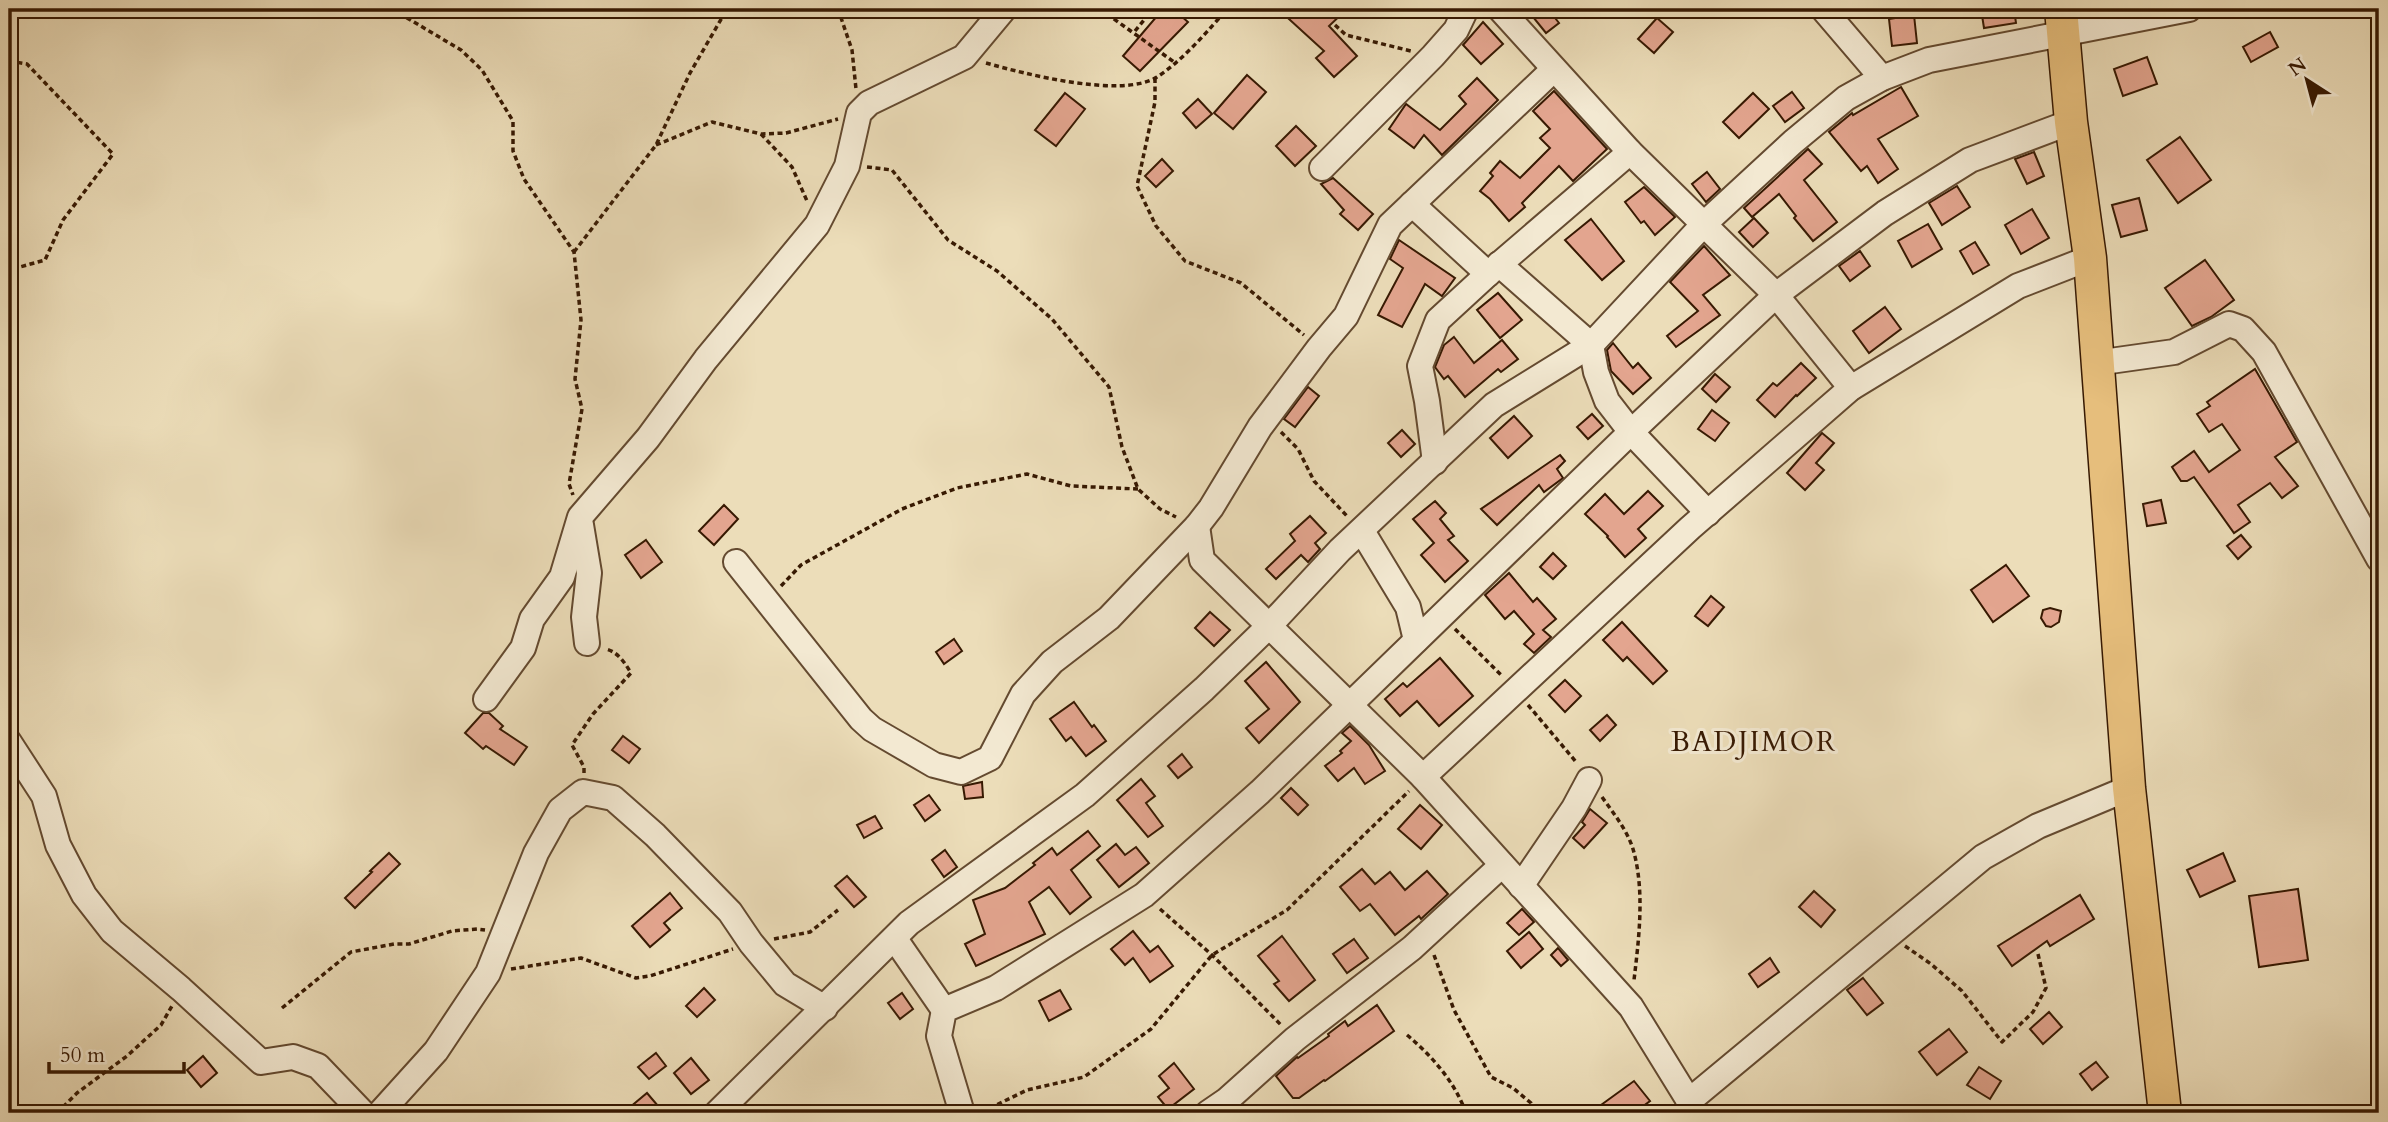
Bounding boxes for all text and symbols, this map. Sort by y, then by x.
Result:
north arrow [2272,46,2342,116]
text: N [2283,51,2312,82]
district label: BADJIMOR [1671,723,1837,761]
scale bar [49,1031,184,1075]
text: 50 m [60,1041,105,1070]

